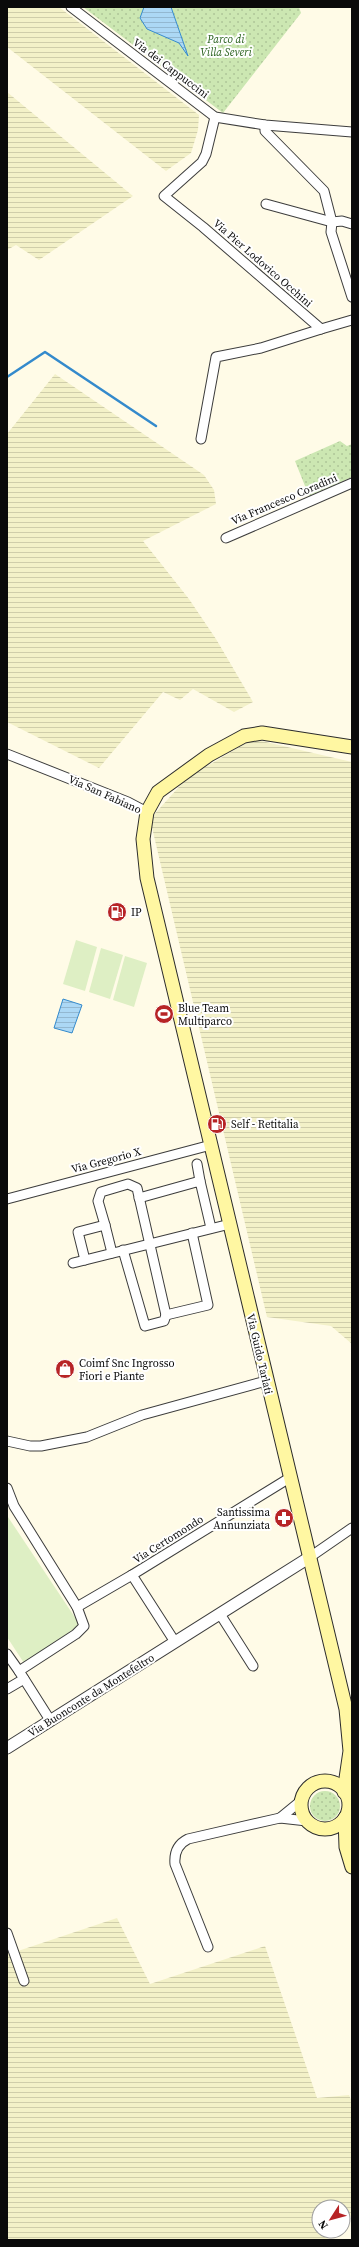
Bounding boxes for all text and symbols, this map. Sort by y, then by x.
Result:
park label: Parco di Villa Severi [200,32,252,60]
street label: Via dei Cappuccini [130,35,212,102]
street label: Via Pier Lodovico Occhini [210,216,316,311]
street label: Via Francesco Coradini [229,470,339,529]
street label: Via San Fabiano [66,772,144,817]
fuel station icon: IP [106,901,128,923]
place label: IP [131,905,142,920]
place label: Blue Team Multiparco [178,1001,232,1029]
sports icon: Blue Team Multiparco [153,1003,175,1025]
fuel station icon: Self - Retitalia [206,1113,228,1135]
place label: Self - Retitalia [231,1117,299,1132]
street label: Via Gregorio X [70,1144,143,1177]
street label: Via Guido Tarlati [243,1312,276,1396]
place label: Coimf Snc Ingrosso Fiori e Piante [79,1356,174,1384]
shop icon: Coimf Snc Ingrosso Fiori e Piante [54,1358,76,1380]
place label: Santissima Annunziata [213,1505,270,1533]
pharmacy icon: Santissima Annunziata [273,1507,295,1529]
street label: Via Certomondo [130,1512,206,1567]
street label: Via Buonconte da Montefeltro [25,1650,157,1741]
north arrow [311,2199,351,2239]
text: N [315,2217,332,2232]

